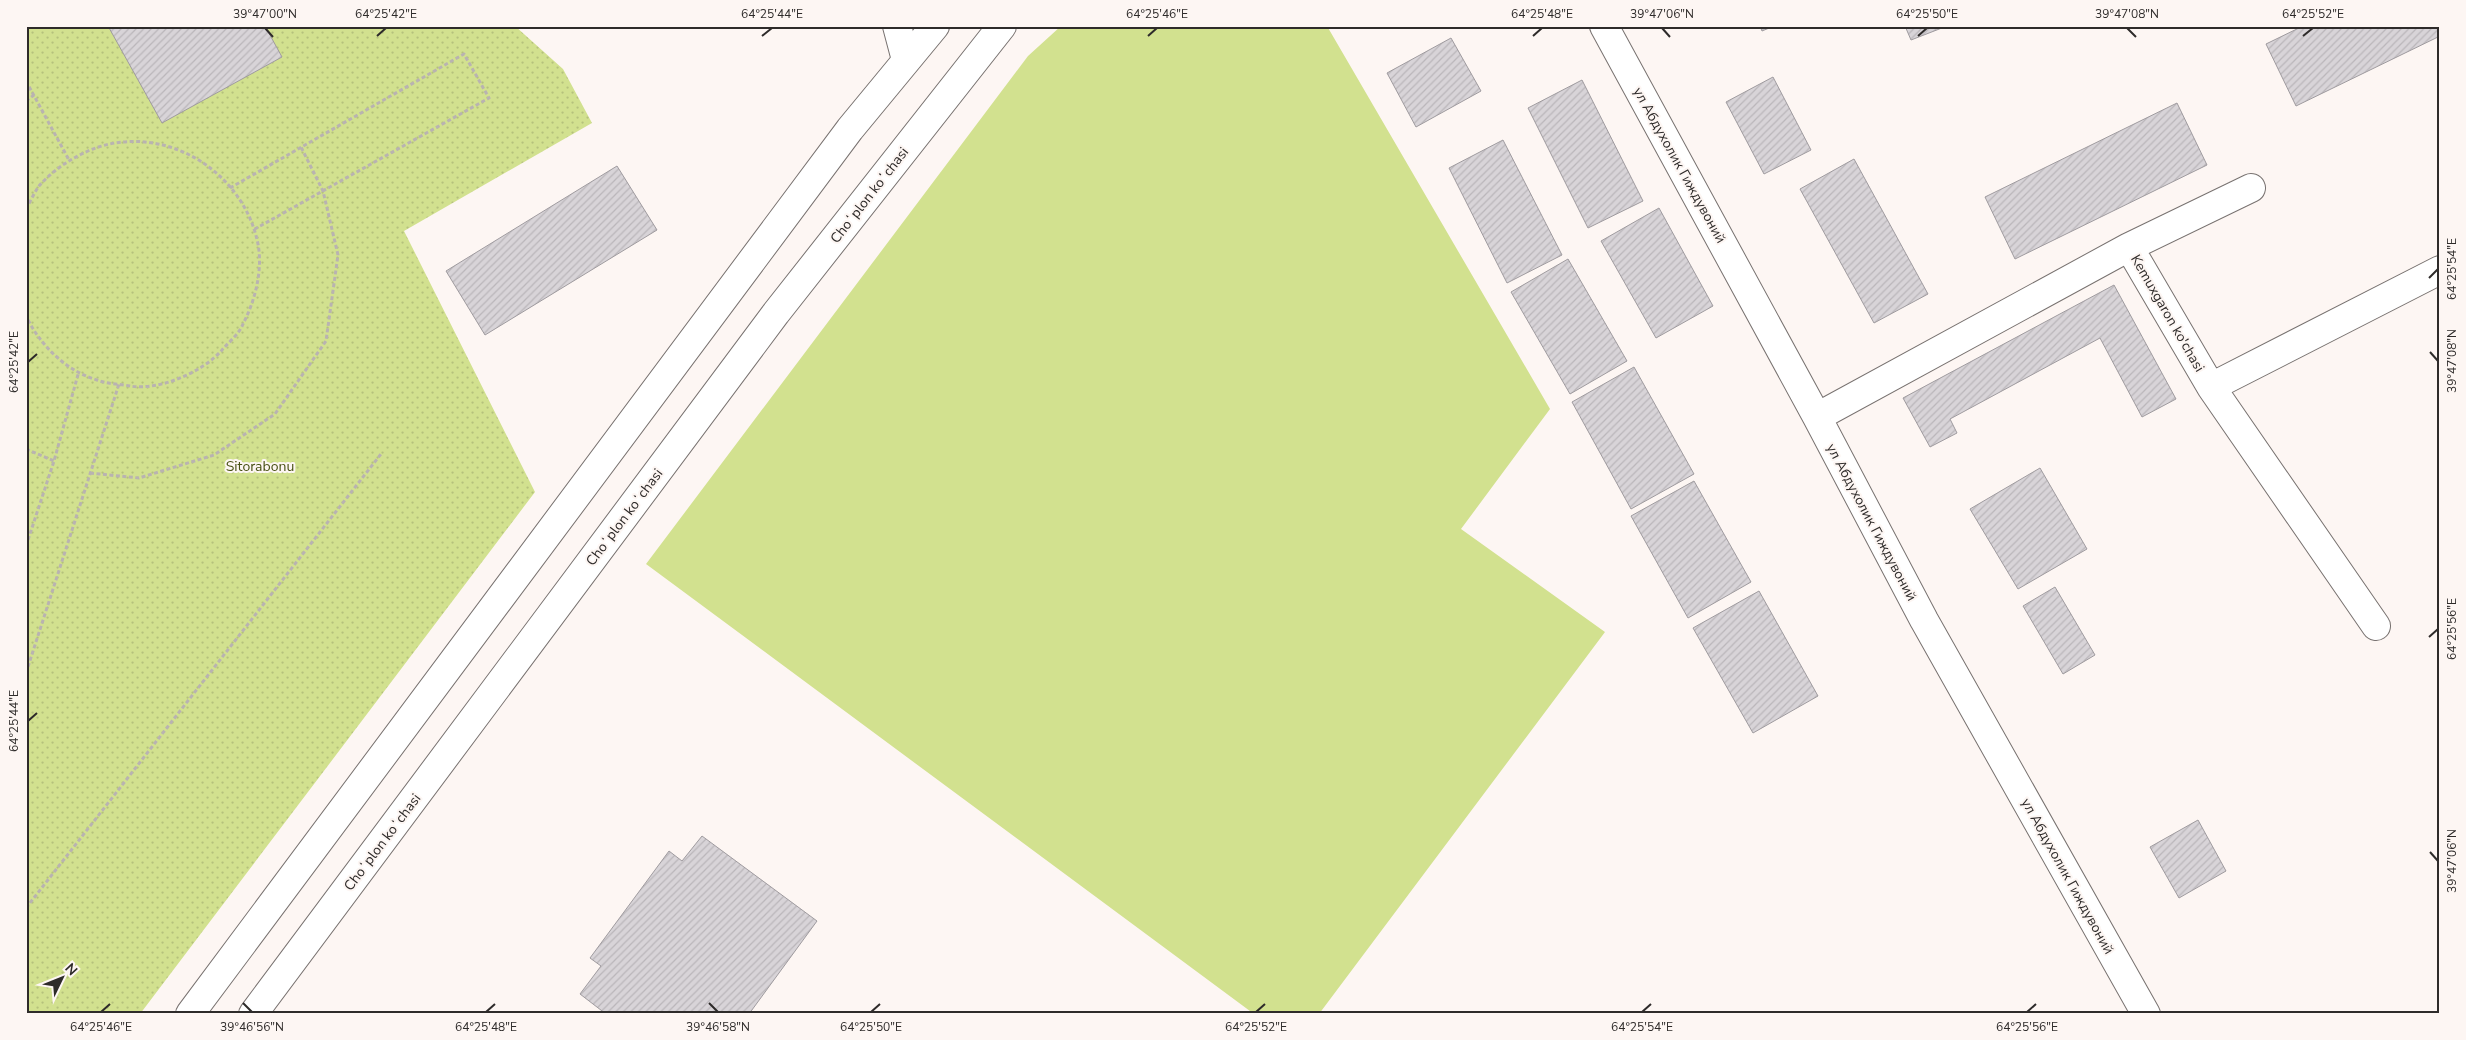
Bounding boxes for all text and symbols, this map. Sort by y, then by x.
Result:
text: 39°47'00"N [233,6,297,22]
text: 64°25'42"E [355,6,417,22]
text: 64°25'44"E [741,6,803,22]
text: 64°25'46"E [1126,6,1188,22]
text: 64°25'48"E [1511,6,1573,22]
text: 39°47'06"N [1630,6,1694,22]
text: 64°25'50"E [1896,6,1958,22]
text: 39°47'08"N [2095,6,2159,22]
text: 64°25'52"E [2282,6,2344,22]
street label: ул Абдухолик Гиждувоний [1629,84,1730,247]
street label: Choʻplon koʻchasi [826,143,913,247]
text: 64°25'54"E [2444,238,2460,300]
street label: Kemuxgaron ko'chasi [2126,251,2209,375]
text: 39°47'08"N [2444,329,2460,393]
text: 64°25'42"E [6,331,22,393]
street label: ул Абдухолик Гиждувоний [1822,440,1921,604]
park label: Sitorabonu [226,457,294,476]
street label: Choʻplon koʻchasi [582,465,667,570]
text: 64°25'56"E [2444,598,2460,660]
text: 64°25'44"E [6,690,22,752]
street label: Choʻplon koʻchasi [340,790,425,895]
street label: ул Абдухолик Гиждувоний [2017,795,2118,958]
text: 39°47'06"N [2444,829,2460,893]
north arrow [38,952,88,1002]
text: N [61,959,82,980]
text: 64°25'46"E [70,1019,132,1035]
text: 39°46'56"N [220,1019,284,1035]
text: 64°25'48"E [455,1019,517,1035]
text: 39°46'58"N [686,1019,750,1035]
text: 64°25'50"E [840,1019,902,1035]
text: 64°25'52"E [1225,1019,1287,1035]
text: 64°25'54"E [1611,1019,1673,1035]
text: 64°25'56"E [1996,1019,2058,1035]

